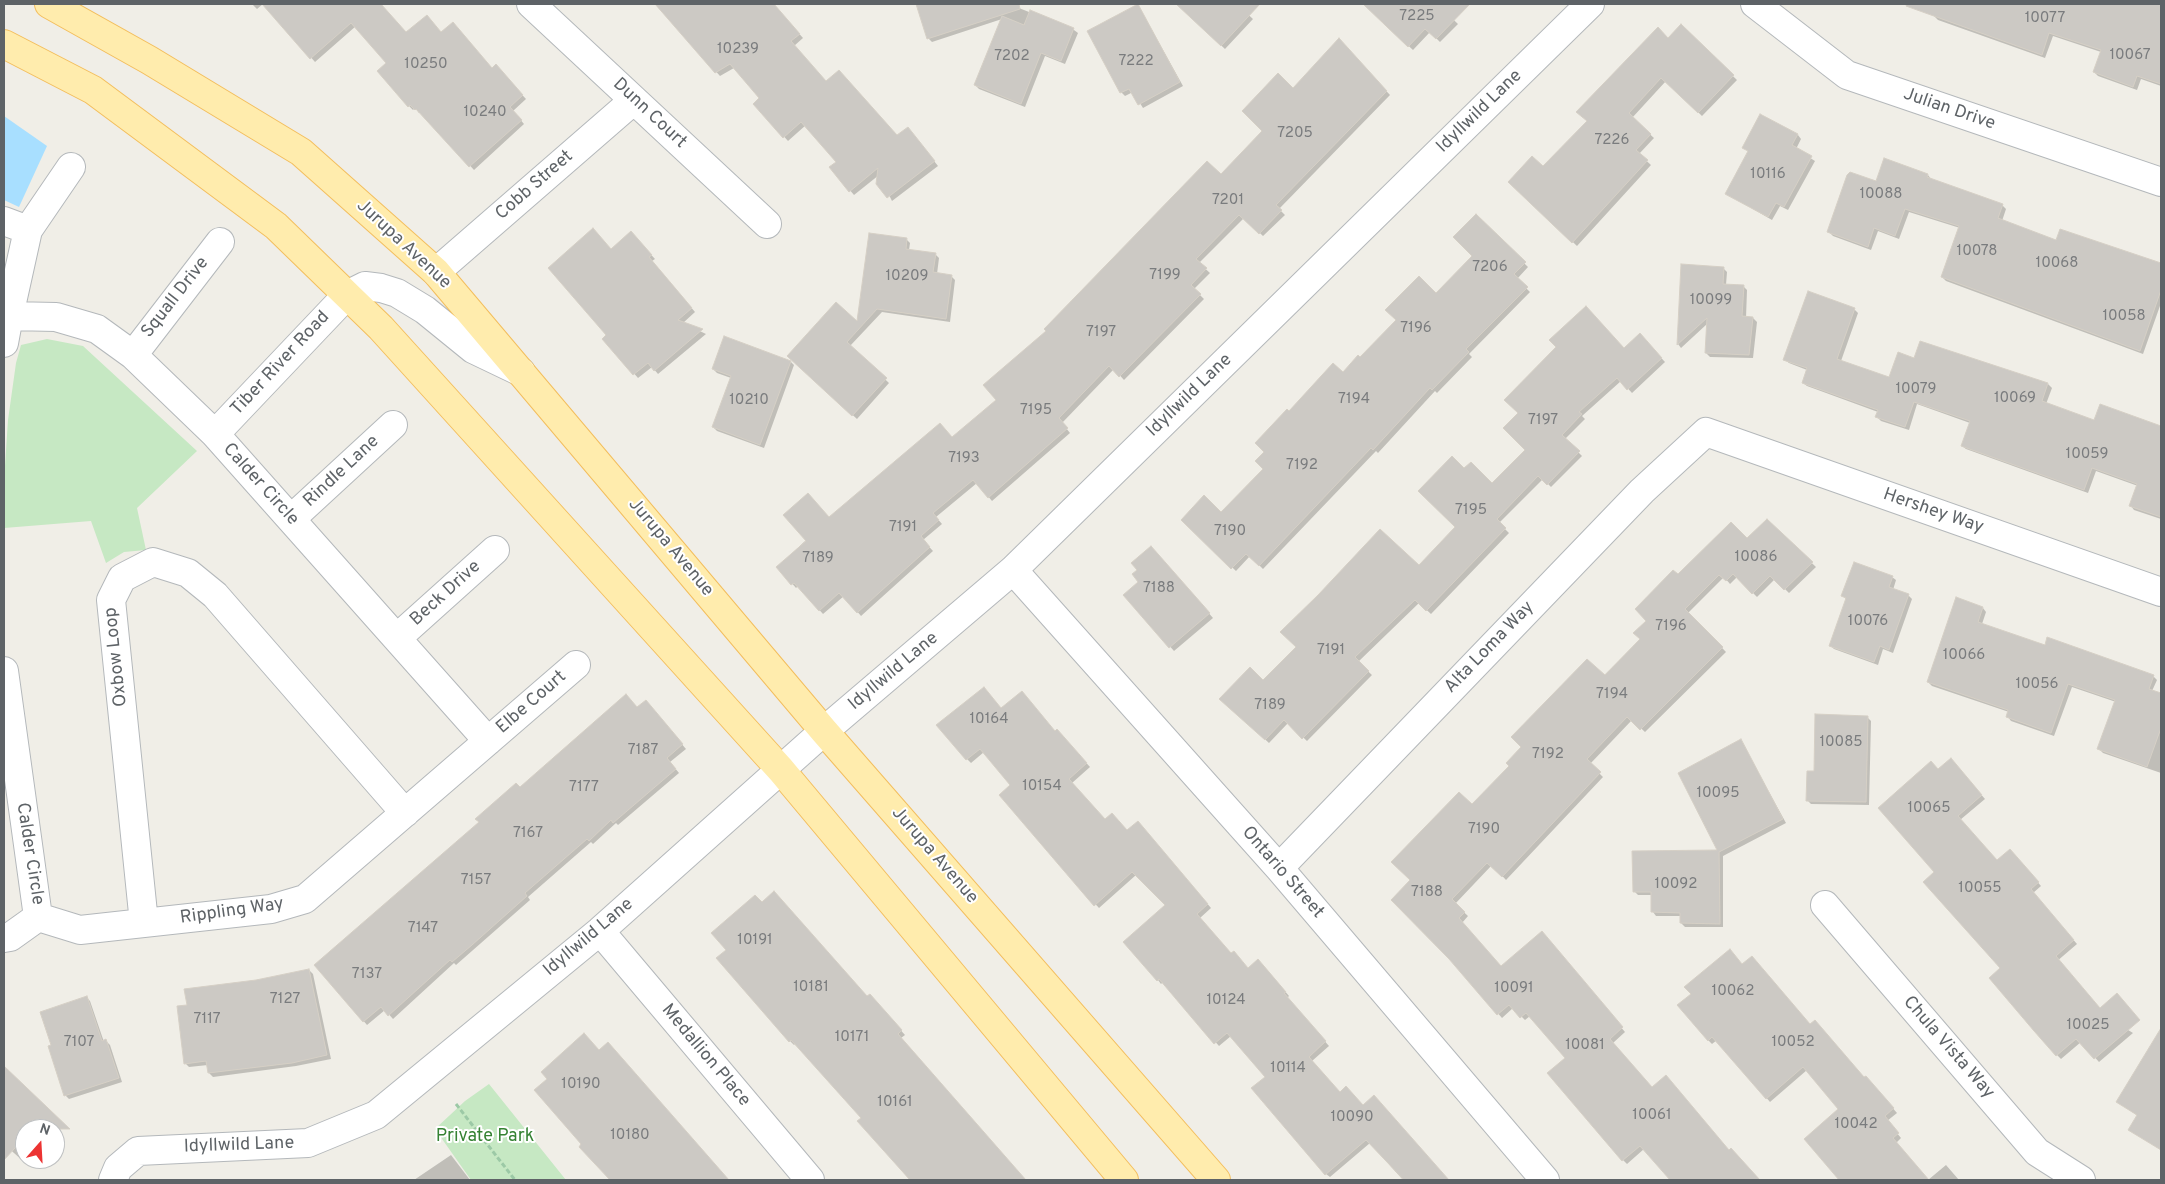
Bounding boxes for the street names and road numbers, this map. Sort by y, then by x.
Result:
street label: Idyllwild Lane [1433,66,1527,158]
street label: Dunn Court [607,74,691,154]
street label: Julian Drive [1900,84,1998,136]
street label: Cobb Street [492,146,578,226]
street label: Jurupa Avenue [351,196,455,294]
street label: Squall Drive [138,253,214,343]
street label: Tiber River Road [227,307,335,421]
street label: Idyllwild Lane [1143,350,1237,442]
street label: Rindle Lane [300,432,384,512]
street label: Calder Circle [217,439,303,531]
street label: Hershey Way [1880,485,1986,539]
street label: Jurupa Avenue [623,495,717,601]
street label: Beck Drive [406,557,486,631]
street label: Alta Loma Way [1441,597,1539,699]
street label: Oxbow Loop [101,606,133,708]
street label: Idyllwild Lane [845,628,943,716]
street label: Elbe Court [492,667,572,739]
street label: Calder Circle [10,801,48,907]
street label: Jurupa Avenue [886,803,982,909]
street label: Ontario Street [1236,823,1328,923]
street label: Rippling Way [179,894,285,930]
street label: Idyllwild Lane [540,894,638,982]
street label: Chula Vista Way [1898,992,1998,1104]
street label: Medallion Place [656,1000,754,1112]
street label: Idyllwild Lane [183,1133,295,1159]

